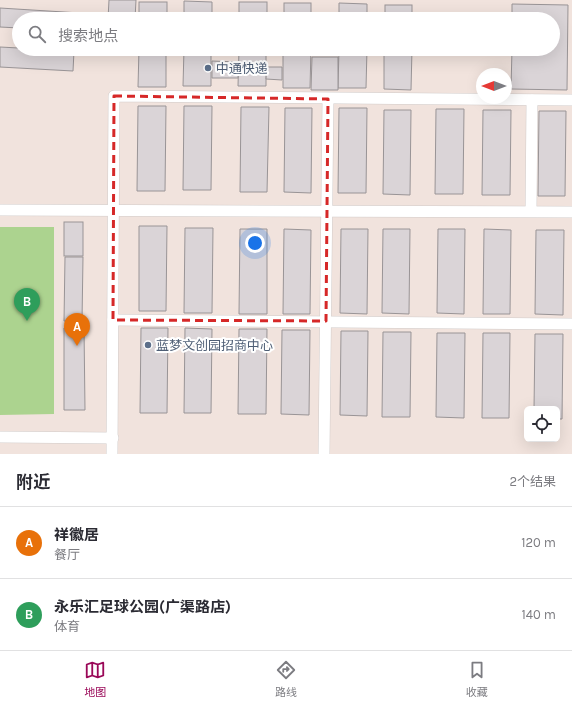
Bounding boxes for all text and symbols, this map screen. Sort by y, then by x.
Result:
search box [12,12,560,56]
icon: search [26,23,48,45]
text: 搜索地点 [58,27,118,45]
place label: 中通快递 [216,61,268,76]
marker: 中通快递 [203,63,213,73]
north arrow [476,68,512,104]
your location [245,233,265,253]
pin: B [14,288,40,321]
pin: A [64,313,90,346]
place label: 蓝梦文创园招商中心 [156,338,273,353]
marker: 蓝梦文创园招商中心 [143,340,153,350]
map controls [524,406,560,442]
button: locate [524,406,560,442]
text: 附近 [16,472,50,492]
text: 2个结果 [509,474,556,489]
text: 祥徽居 [54,526,99,544]
text: A [25,535,33,550]
text: 120 m [521,535,556,550]
text: 餐厅 [54,547,80,562]
text: 永乐汇足球公园(广渠路店) [54,598,231,616]
text: B [25,607,33,622]
text: 140 m [521,607,556,622]
text: 体育 [54,619,80,634]
tab: 地图 [84,659,106,699]
tab: 路线 [275,659,297,699]
tab: 收藏 [466,659,488,699]

